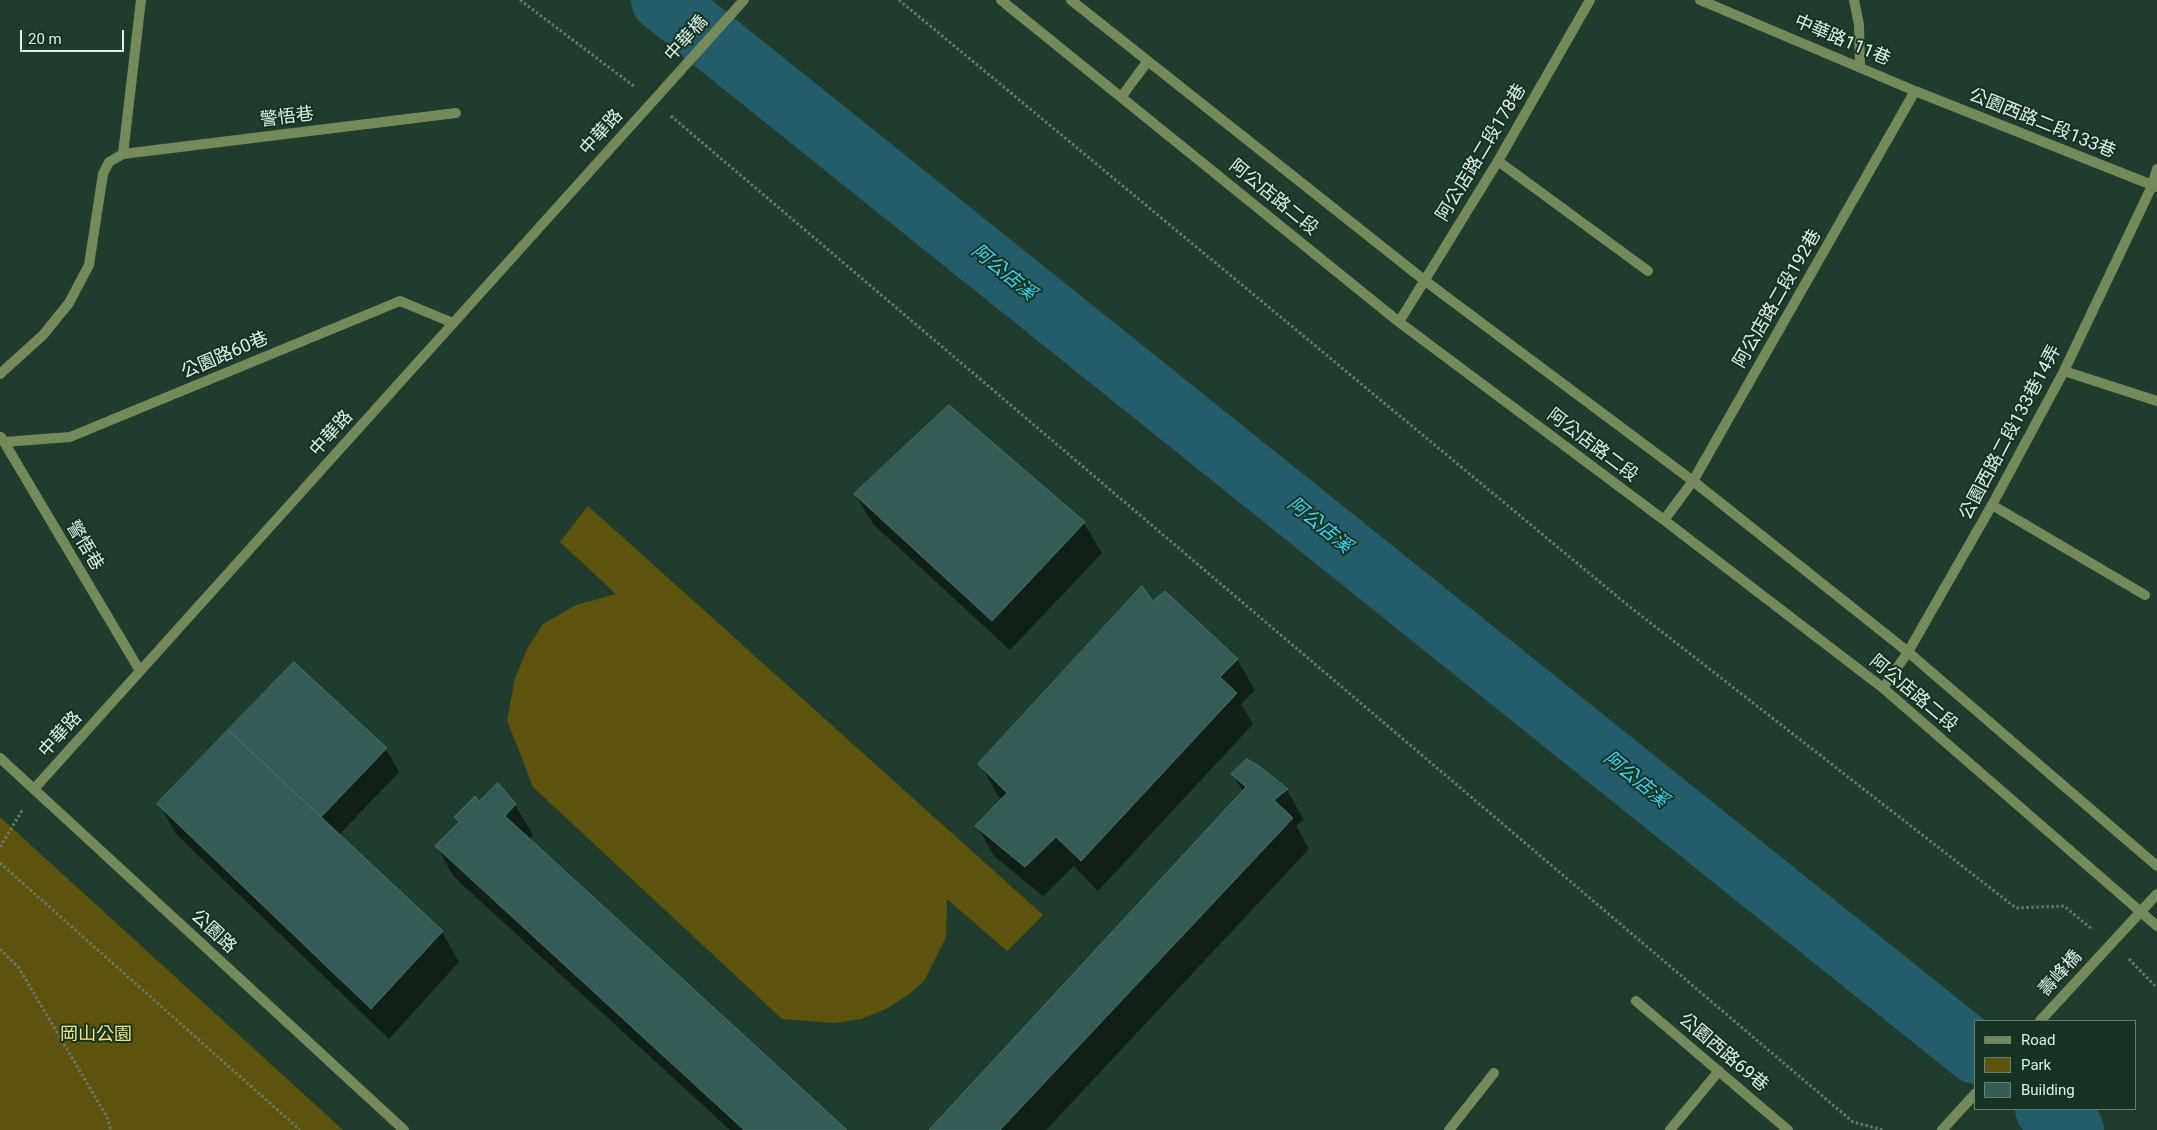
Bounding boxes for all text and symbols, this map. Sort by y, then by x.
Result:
street label: 中華路111巷 [1791,11,1893,71]
street label: 中華橋 [661,12,713,66]
scale bar [22,20,126,52]
text: 20 m [28,30,62,48]
street label: 阿公店路二段178巷 [1432,80,1532,226]
street label: 公園西路二段133巷 [1965,85,2119,163]
street label: 警悟巷 [259,104,315,132]
street label: 中華路 [576,106,628,160]
street label: 阿公店路二段 [1224,156,1322,240]
street label: 阿公店路二段192巷 [1730,226,1826,372]
water label: 阿公店溪 [966,240,1040,306]
street label: 公園路60巷 [178,328,272,384]
street label: 公園西路二段133巷14弄 [1956,342,2066,524]
street label: 阿公店路二段 [1542,405,1642,487]
street label: 中華路 [306,407,358,461]
water label: 阿公店溪 [1282,493,1356,559]
street label: 警悟巷 [61,517,107,575]
street label: 阿公店路二段 [1865,651,1961,737]
street label: 中華路 [35,708,87,762]
water label: 阿公店溪 [1598,747,1672,813]
street label: 公園路 [186,906,240,958]
street label: 壽峰橋 [2035,947,2087,1001]
street label: 公園西路69巷 [1674,1009,1772,1097]
legend [1974,1020,2137,1110]
park label: 岡山公園 [60,1024,132,1046]
text: Road [2021,1031,2055,1049]
text: Park [2021,1056,2051,1074]
text: Building [2021,1081,2075,1099]

